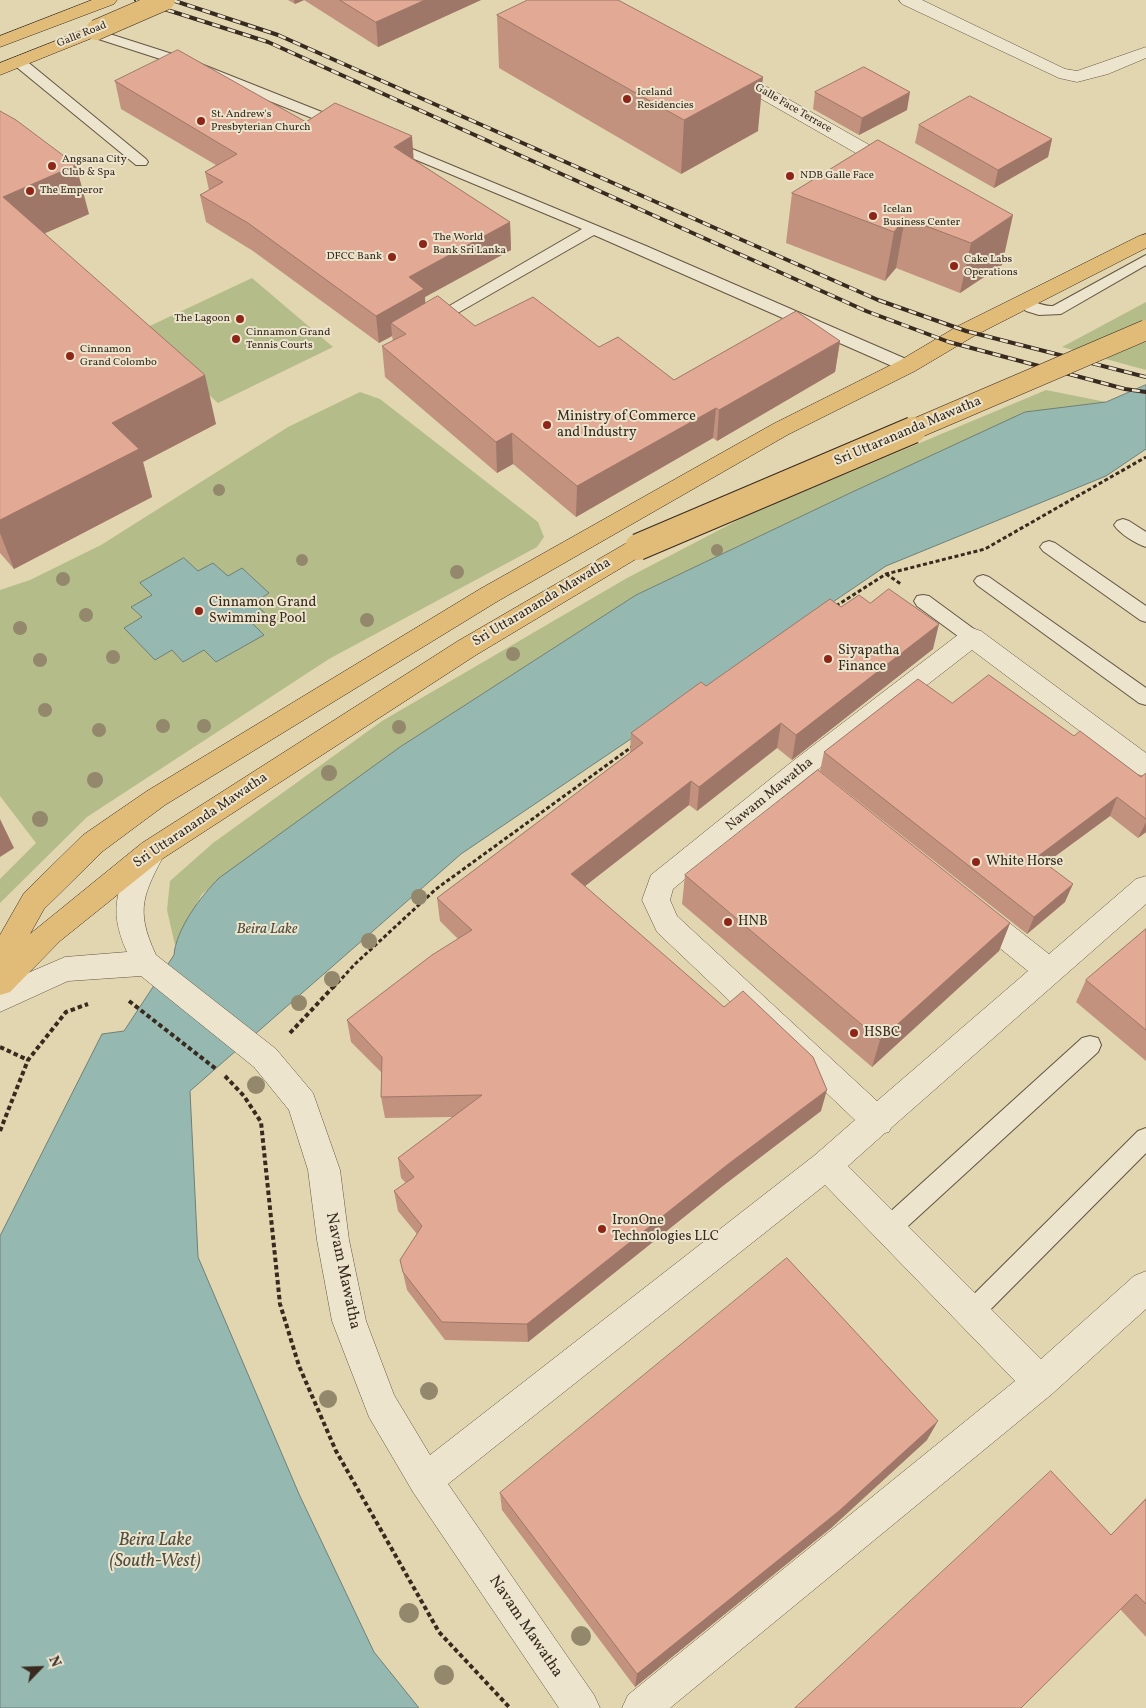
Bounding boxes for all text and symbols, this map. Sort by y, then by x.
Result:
street label: Galle Road [55,19,109,51]
street label: Galle Face Terrace [752,82,834,136]
place label: Iceland Residencies [637,86,694,112]
marker: Iceland Residencies [621,93,633,105]
place label: St. Andrew's Presbyterian Church [211,108,311,134]
marker: St. Andrew's Presbyterian Church [195,115,207,127]
place label: Angsana City Club & Spa [62,153,127,179]
marker: Angsana City Club & Spa [46,160,58,172]
place label: NDB Galle Face [800,169,874,183]
marker: NDB Galle Face [784,170,796,182]
place label: The Emperor [40,184,103,198]
marker: The Emperor [24,185,36,197]
place label: Icelan Business Center [883,203,960,229]
marker: Icelan Business Center [867,210,879,222]
place label: The World Bank Sri Lanka [433,231,506,257]
marker: The World Bank Sri Lanka [417,238,429,250]
place label: DFCC Bank [327,250,382,264]
marker: DFCC Bank [386,251,398,263]
place label: Cake Labs Operations [964,253,1018,279]
marker: Cake Labs Operations [948,260,960,272]
place label: The Lagoon [174,312,230,326]
marker: The Lagoon [234,313,246,325]
place label: Cinnamon Grand Tennis Courts [246,326,330,352]
marker: Cinnamon Grand Tennis Courts [230,333,242,345]
place label: Cinnamon Grand Colombo [80,343,157,369]
marker: Cinnamon Grand Colombo [64,350,76,362]
street label: Sri Uttarananda Mawatha [832,393,984,471]
place label: Ministry of Commerce and Industry [557,409,696,442]
marker: Ministry of Commerce and Industry [541,419,553,431]
street label: Sri Uttarananda Mawatha [470,555,614,651]
place label: Cinnamon Grand Swimming Pool [209,595,316,628]
marker: Cinnamon Grand Swimming Pool [193,605,205,617]
place label: Siyapatha Finance [838,643,900,676]
marker: Siyapatha Finance [822,653,834,665]
street label: Nawam Mawatha [723,755,817,835]
street label: Sri Uttarananda Mawatha [131,770,271,872]
place label: White Horse [986,854,1063,870]
marker: White Horse [970,856,982,868]
place label: HNB [738,914,768,930]
marker: HNB [722,916,734,928]
water label: Beira Lake [237,921,297,939]
place label: HSBC [864,1025,900,1041]
marker: HSBC [848,1027,860,1039]
street label: Navam Mawatha [320,1211,364,1331]
place label: IronOne Technologies LLC [612,1213,719,1246]
marker: IronOne Technologies LLC [596,1223,608,1235]
water label: Beira Lake (South-West) [109,1531,201,1574]
street label: Navam Mawatha [484,1572,566,1682]
north arrow [15,1643,65,1693]
text: N [43,1653,65,1670]

